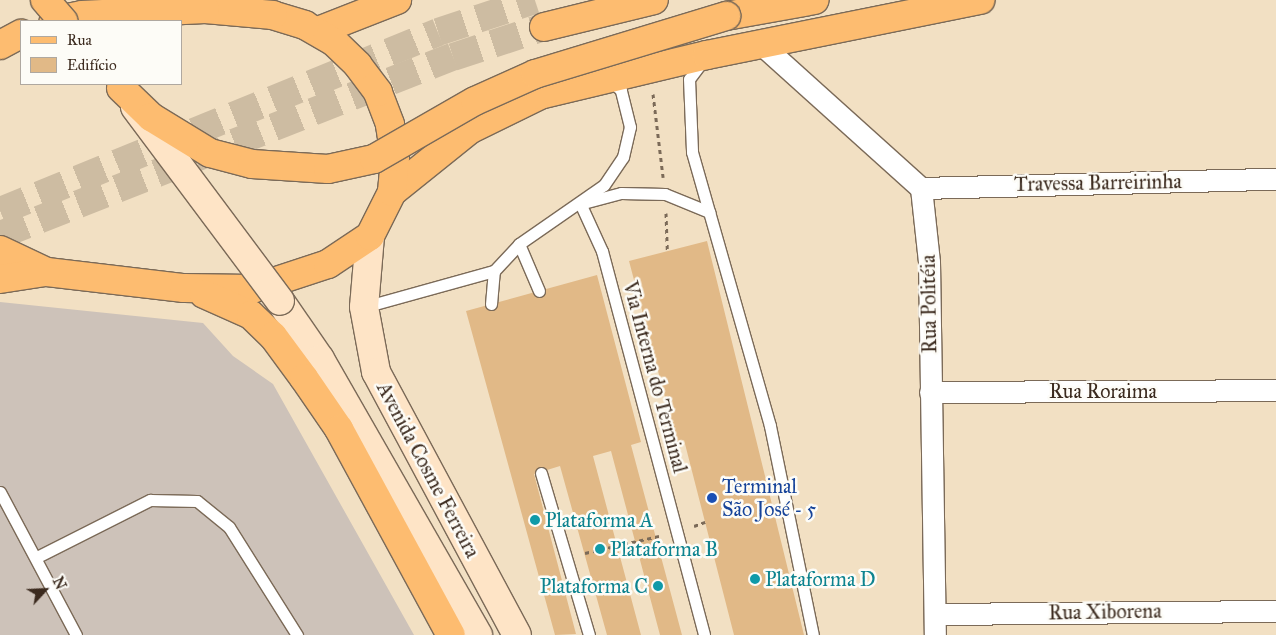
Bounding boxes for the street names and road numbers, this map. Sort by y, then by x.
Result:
street label: Travessa Barreirinha [1014,170,1182,196]
street label: Rua Politéia [916,255,942,353]
street label: Via Interna do Terminal [618,279,692,475]
street label: Avenida Cosme Ferreira [372,378,484,562]
street label: Rua Roraima [1049,379,1157,403]
street label: Rua Xiborena [1048,599,1162,625]

